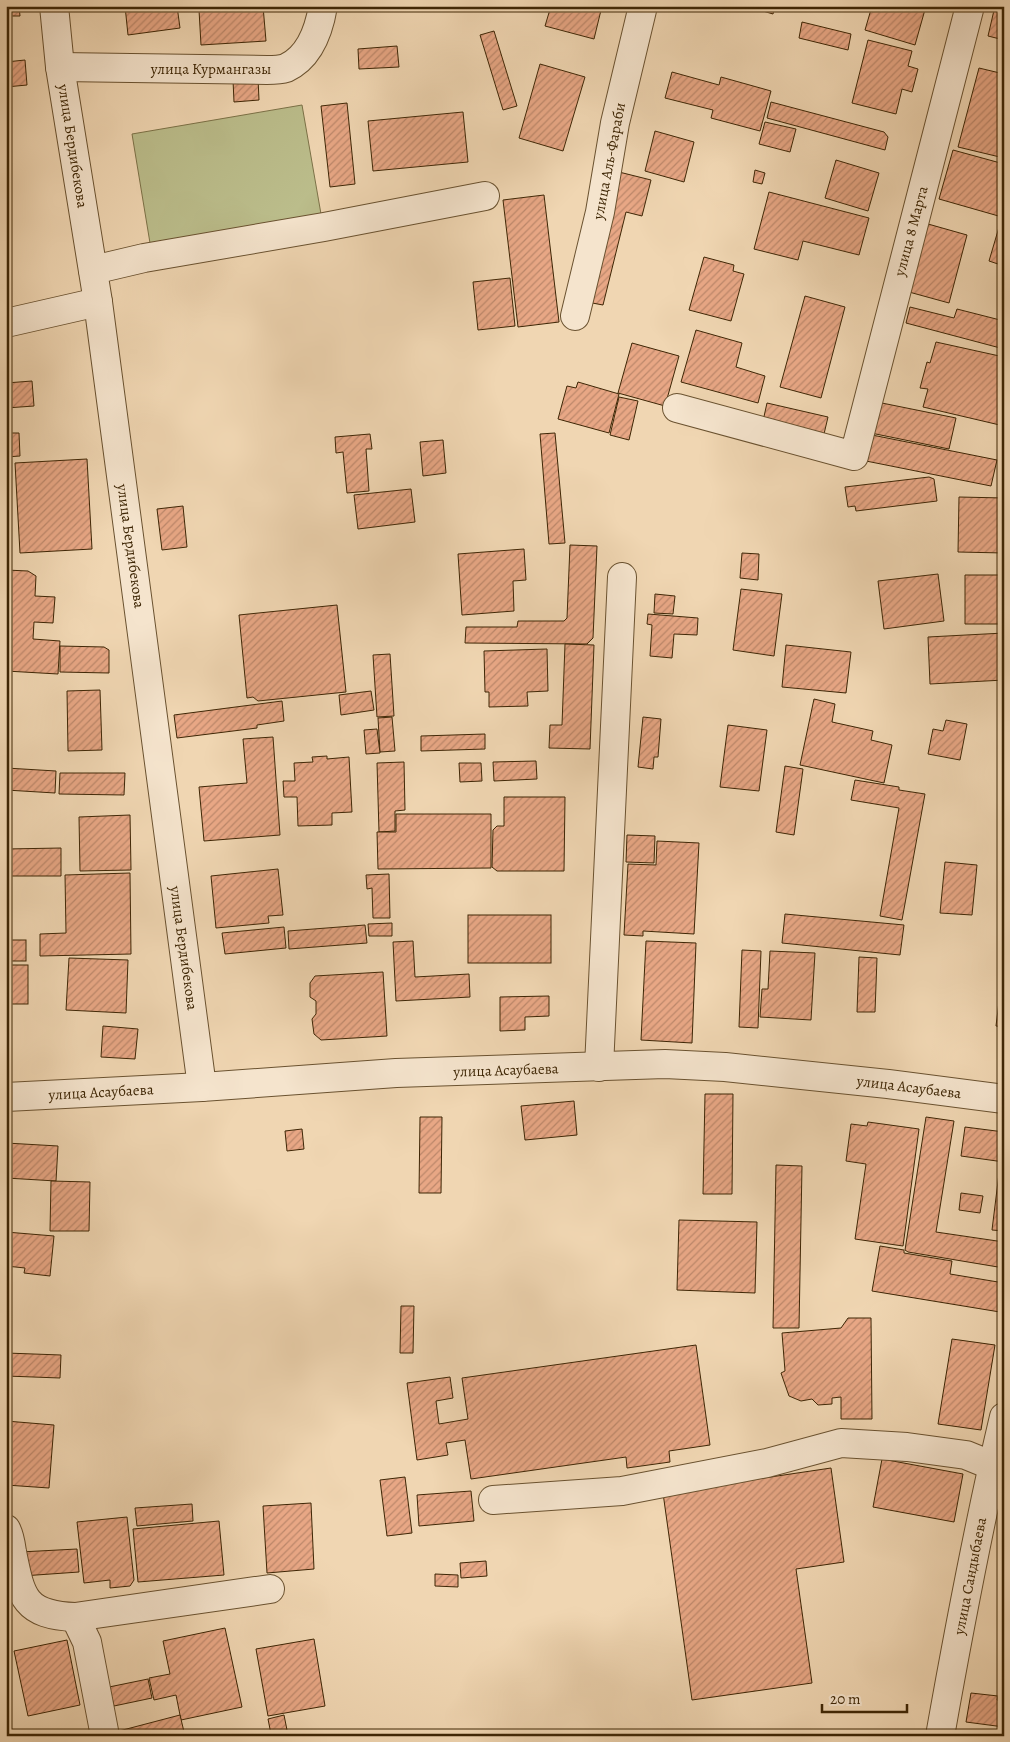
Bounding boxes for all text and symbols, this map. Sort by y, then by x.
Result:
street label: улица Курмангазы [150,59,271,79]
street label: улица Бердибекова [53,82,93,209]
street label: улица Аль-Фараби [588,101,630,222]
street label: улица 8 Марта [889,184,933,279]
street label: улица Бердибекова [112,482,150,609]
street label: улица Бердибекова [165,884,203,1011]
street label: улица Асаубаева [452,1058,559,1082]
street label: улица Асаубаева [855,1071,963,1103]
street label: улица Асаубаева [47,1079,154,1105]
street label: улица Сандыбаева [949,1515,991,1637]
scale bar [822,1682,908,1714]
text: 20 m [830,1689,861,1709]

